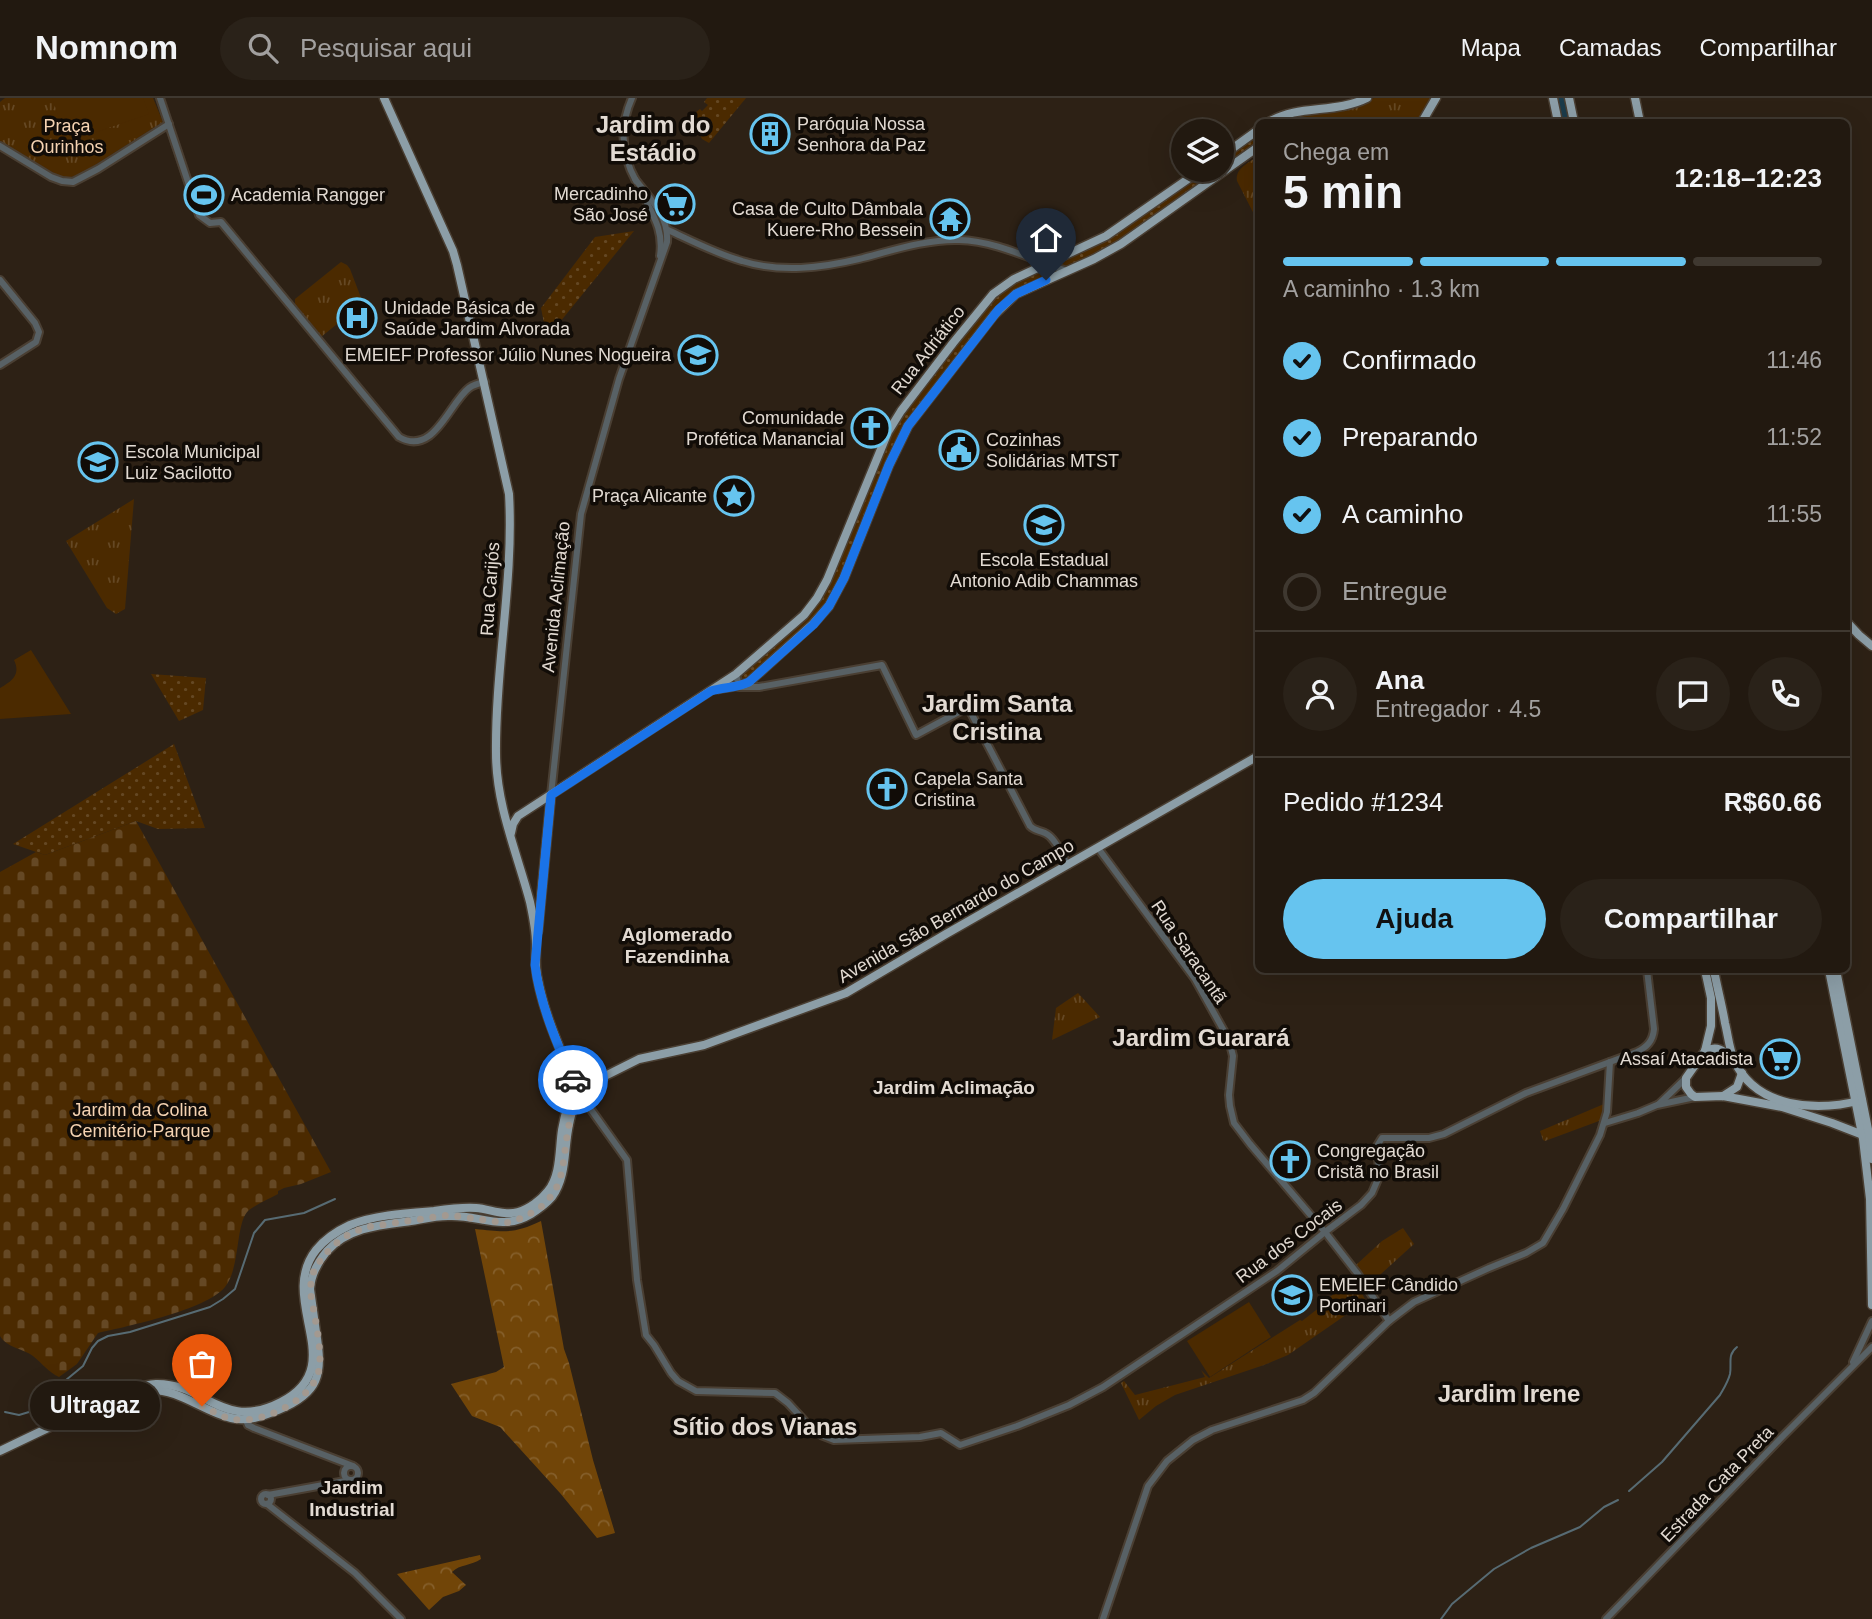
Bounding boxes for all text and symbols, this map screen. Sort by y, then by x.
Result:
search box [220,17,710,80]
text: Nomnom [35,29,178,66]
icon: search [244,29,282,67]
text: Pesquisar aqui [300,33,472,63]
text: Mapa [1461,34,1521,61]
text: Camadas [1559,34,1662,61]
text: Compartilhar [1700,34,1837,61]
district label: Jardim do Estádio [596,111,710,166]
building icon: Paróquia Nossa Senhora da Paz [749,113,791,155]
place label: Paróquia Nossa Senhora da Paz [797,114,926,155]
park label: Praça Ourinhos [30,116,104,157]
map controls [1171,119,1234,182]
button: layers [1171,119,1234,182]
text: Chega em [1283,139,1389,165]
text: 12:18–12:23 [1675,163,1822,193]
text: 5 min [1283,166,1403,218]
sports icon: Academia Rangger [183,174,225,216]
supermarket icon: Mercadinho São José [654,183,696,225]
place label: Mercadinho São José [554,184,648,225]
place label: Academia Rangger [231,185,385,205]
temple icon: Casa de Culto Dâmbala Kuere-Rho Bessein [929,198,971,240]
place label: Casa de Culto Dâmbala Kuere-Rho Bessein [732,199,924,240]
pin [1016,208,1076,280]
icon: home [1027,219,1065,257]
text: A caminho · 1.3 km [1283,276,1480,302]
hospital icon: Unidade Básica de Saúde Jardim Alvorada [336,297,378,339]
place label: Unidade Básica de Saúde Jardim Alvorada [384,298,571,339]
street label: Rua Adriático [887,302,969,398]
school or university icon: EMEIEF Professor Júlio Nunes Nogueira [677,334,719,376]
icon: check [1283,342,1321,380]
place label: EMEIEF Professor Júlio Nunes Nogueira [345,345,672,365]
text: Confirmado [1342,345,1476,375]
text: 11:46 [1766,347,1822,373]
church icon: Comunidade Profética Manancial [850,407,892,449]
place label: Comunidade Profética Manancial [686,408,844,449]
icon: check [1283,419,1321,457]
text: Preparando [1342,422,1478,452]
text: 11:52 [1766,424,1822,450]
public building icon: Cozinhas Solidárias MTST [938,429,980,471]
place label: Cozinhas Solidárias MTST [986,430,1119,471]
school or university icon: Escola Municipal Luiz Sacilotto [77,441,119,483]
place label: Escola Municipal Luiz Sacilotto [125,442,260,483]
place icon: Praça Alicante [713,475,755,517]
place label: Praça Alicante [592,486,707,506]
icon: check [1283,496,1321,534]
text: A caminho [1342,499,1463,529]
text: 11:55 [1766,501,1822,527]
school or university icon: Escola Estadual Antonio Adib Chammas [1023,504,1065,546]
street label: Avenida Aclimação [538,520,574,674]
street label: Rua Carijós [477,541,503,637]
place label: Escola Estadual Antonio Adib Chammas [950,550,1138,591]
text: Entregue [1342,576,1448,606]
button: person [1283,657,1357,731]
button: chat [1656,657,1730,731]
button: phone [1748,657,1822,731]
text: Ana [1375,665,1424,695]
district label: Jardim Santa Cristina [922,690,1073,745]
text: Entregador · 4.5 [1375,696,1541,722]
church icon: Capela Santa Cristina [866,768,908,810]
place label: Capela Santa Cristina [914,769,1024,810]
text: Pedido #1234 [1283,787,1443,817]
text: R$60.66 [1724,787,1822,817]
street label: Avenida São Bernardo do Campo [835,835,1077,987]
button: Ajuda [1283,879,1546,959]
button: Compartilhar [1560,879,1822,959]
street label: Rua Saracantã [1147,897,1231,1008]
district label: Aglomerado Fazendinha [622,924,732,967]
district label: Jardim Guarará [1112,1024,1290,1051]
supermarket icon: Assaí Atacadista [1759,1038,1801,1080]
courier [538,1045,608,1115]
place label: Assaí Atacadista [1620,1049,1754,1069]
icon: car [554,1061,592,1099]
district label: Jardim Aclimação [873,1077,1035,1098]
park label: Jardim da Colina Cemitério-Parque [69,1100,211,1141]
church icon: Congregação Cristã no Brasil [1269,1140,1311,1182]
place label: Congregação Cristã no Brasil [1317,1141,1439,1182]
street label: Rua dos Cocais [1232,1195,1346,1287]
school or university icon: EMEIEF Cândido Portinari [1271,1274,1313,1316]
place label: EMEIEF Cândido Portinari [1319,1275,1458,1316]
pin [172,1334,232,1406]
icon: bag [183,1345,221,1383]
district label: Jardim Irene [1438,1380,1580,1407]
callout: Ultragaz [31,1382,160,1430]
text: Ultragaz [50,1392,140,1418]
district label: Sítio dos Vianas [673,1413,857,1440]
street label: Estrada Cata Preta [1657,1421,1778,1546]
district label: Jardim Industrial [309,1477,395,1520]

